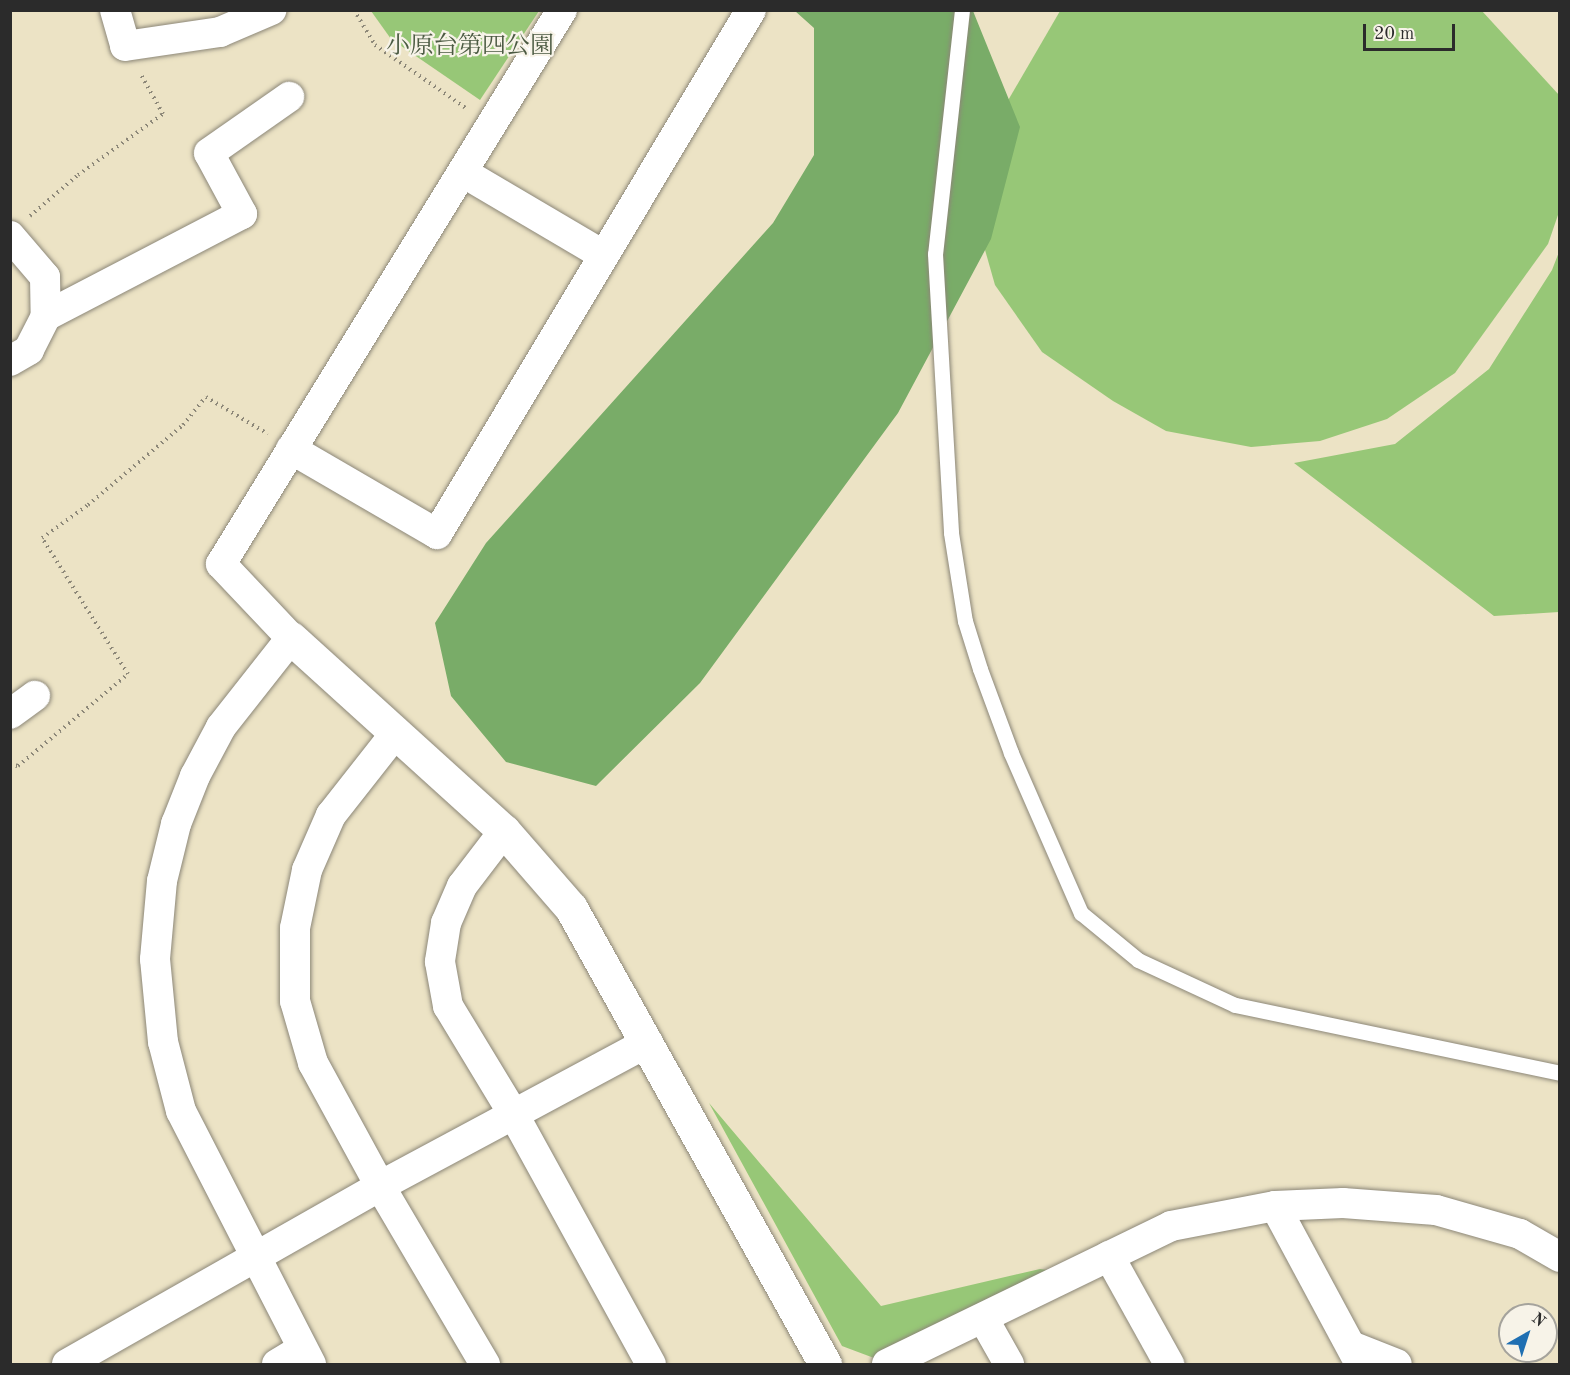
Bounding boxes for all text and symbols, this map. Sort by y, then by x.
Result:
scale bar [1366,12,1458,50]
text: 20 m [1374,25,1414,43]
park label: 小原台第四公園 [386,34,554,62]
north arrow [1498,1303,1558,1363]
text: N [1528,1310,1548,1331]

